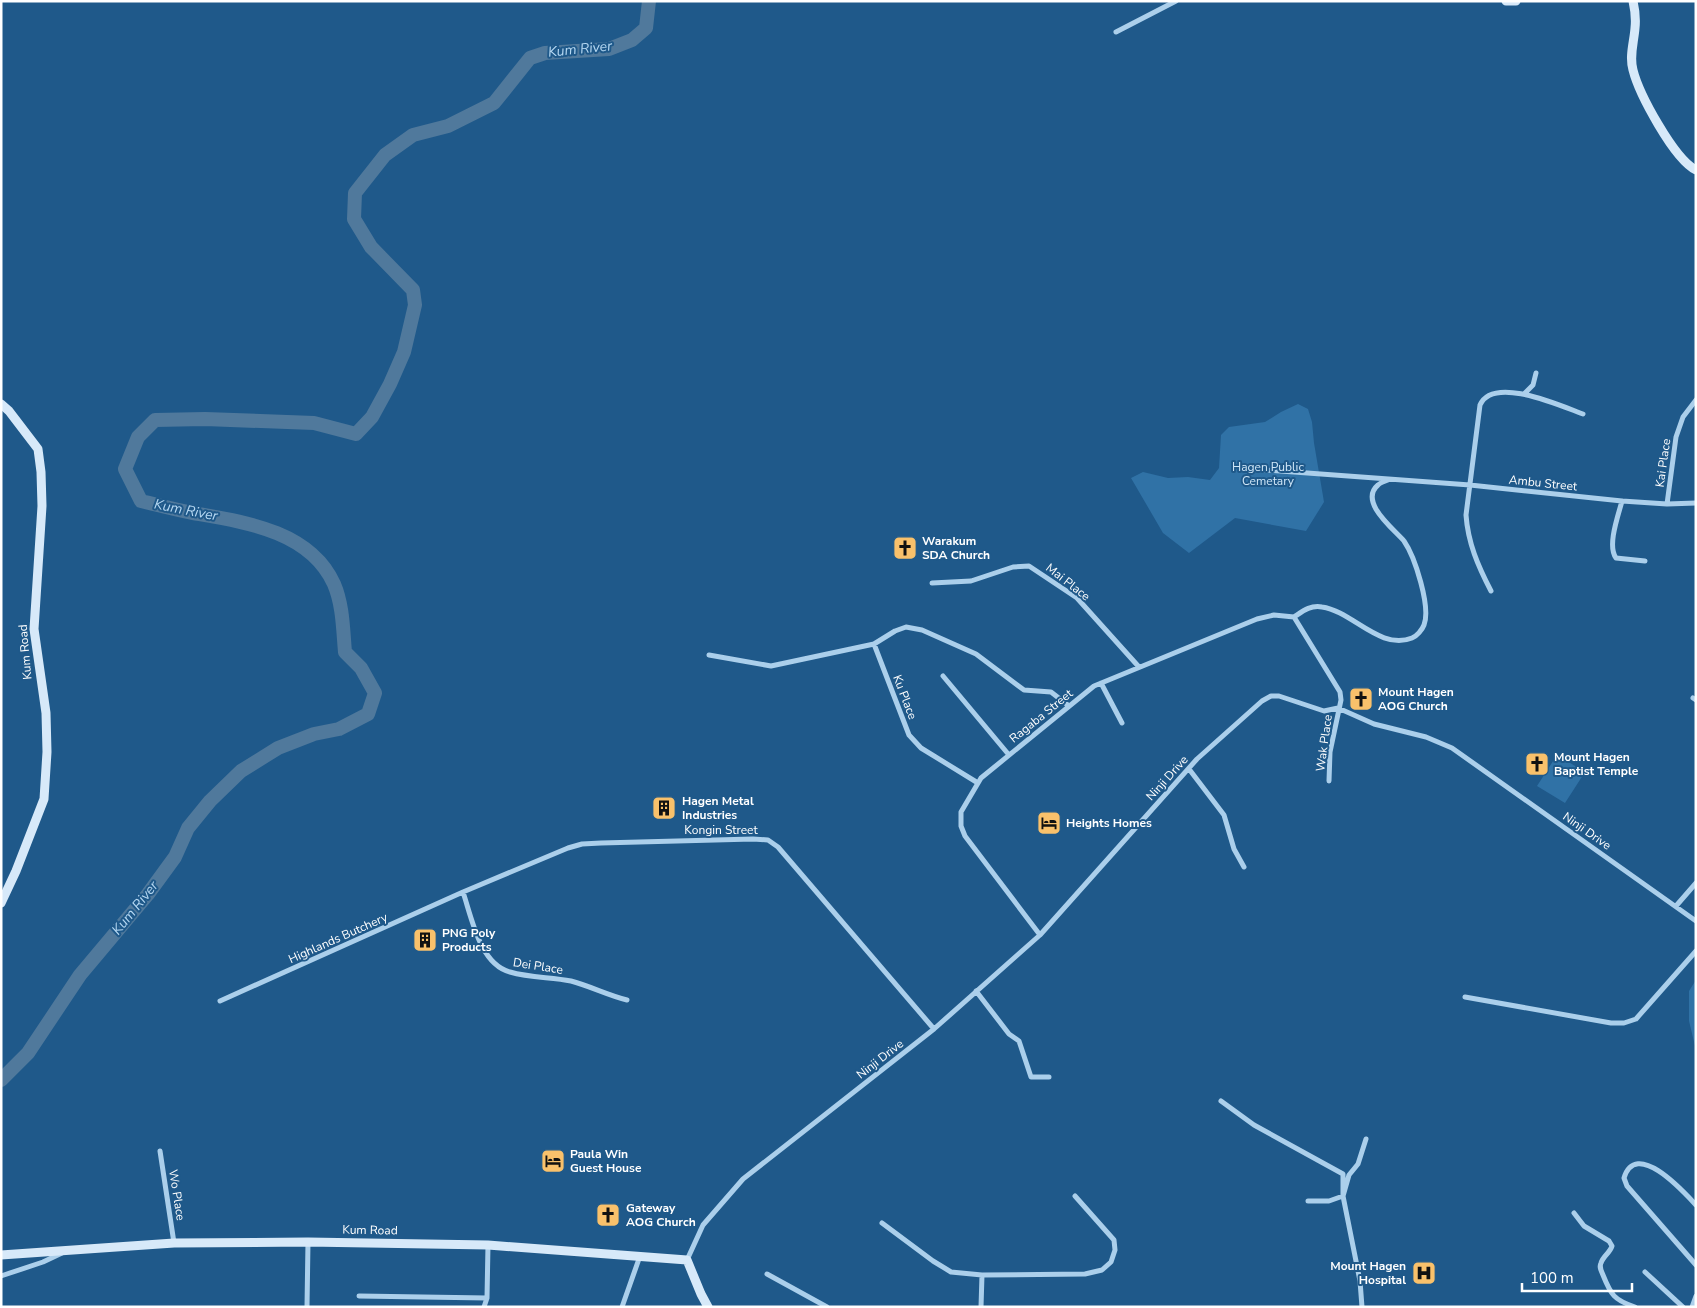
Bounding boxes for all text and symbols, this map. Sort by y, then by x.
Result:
water label: Kum River [547,36,614,62]
street label: Kai Place [1652,438,1674,488]
park label: Hagen Public Cemetary [1232,459,1304,489]
street label: Ambu Street [1508,471,1579,495]
water label: Kum River [153,495,220,526]
place label: Warakum SDA Church [922,533,990,563]
church icon: Warakum SDA Church [892,535,918,561]
street label: Mai Place [1043,560,1093,604]
street label: Kum Road [15,624,35,680]
street label: Ku Place [889,672,921,722]
place label: Mount Hagen AOG Church [1378,684,1454,714]
street label: Ragaba Street [1006,685,1077,746]
church icon: Mount Hagen AOG Church [1348,686,1374,712]
street label: Wak Place [1312,714,1336,772]
place label: Mount Hagen Baptist Temple [1554,749,1639,779]
church icon: Mount Hagen Baptist Temple [1524,751,1550,777]
street label: Ninji Drive [1142,752,1192,804]
place label: Hagen Metal Industries [682,793,754,823]
building icon: Hagen Metal Industries [651,795,677,821]
street label: Ninji Drive [1560,808,1614,854]
hotel icon: Heights Homes [1036,810,1062,836]
place label: Heights Homes [1066,815,1152,831]
street label: Kongin Street [684,822,758,838]
water label: Kum River [107,876,163,939]
street label: Highlands Butchery [286,909,391,967]
place label: PNG Poly Products [442,925,496,955]
building icon: PNG Poly Products [412,927,438,953]
street label: Dei Place [512,954,564,978]
street label: Ninji Drive [853,1036,907,1082]
place label: Paula Win Guest House [570,1146,642,1176]
hotel icon: Paula Win Guest House [540,1148,566,1174]
street label: Wo Place [165,1168,189,1222]
place label: Gateway AOG Church [626,1200,696,1230]
church icon: Gateway AOG Church [595,1202,621,1228]
street label: Kum Road [342,1222,398,1238]
place label: Mount Hagen Hospital [1330,1258,1406,1288]
hospital icon: Mount Hagen Hospital [1411,1260,1437,1286]
scale bar [1522,1260,1632,1292]
text: 100 m [1530,1268,1574,1288]

